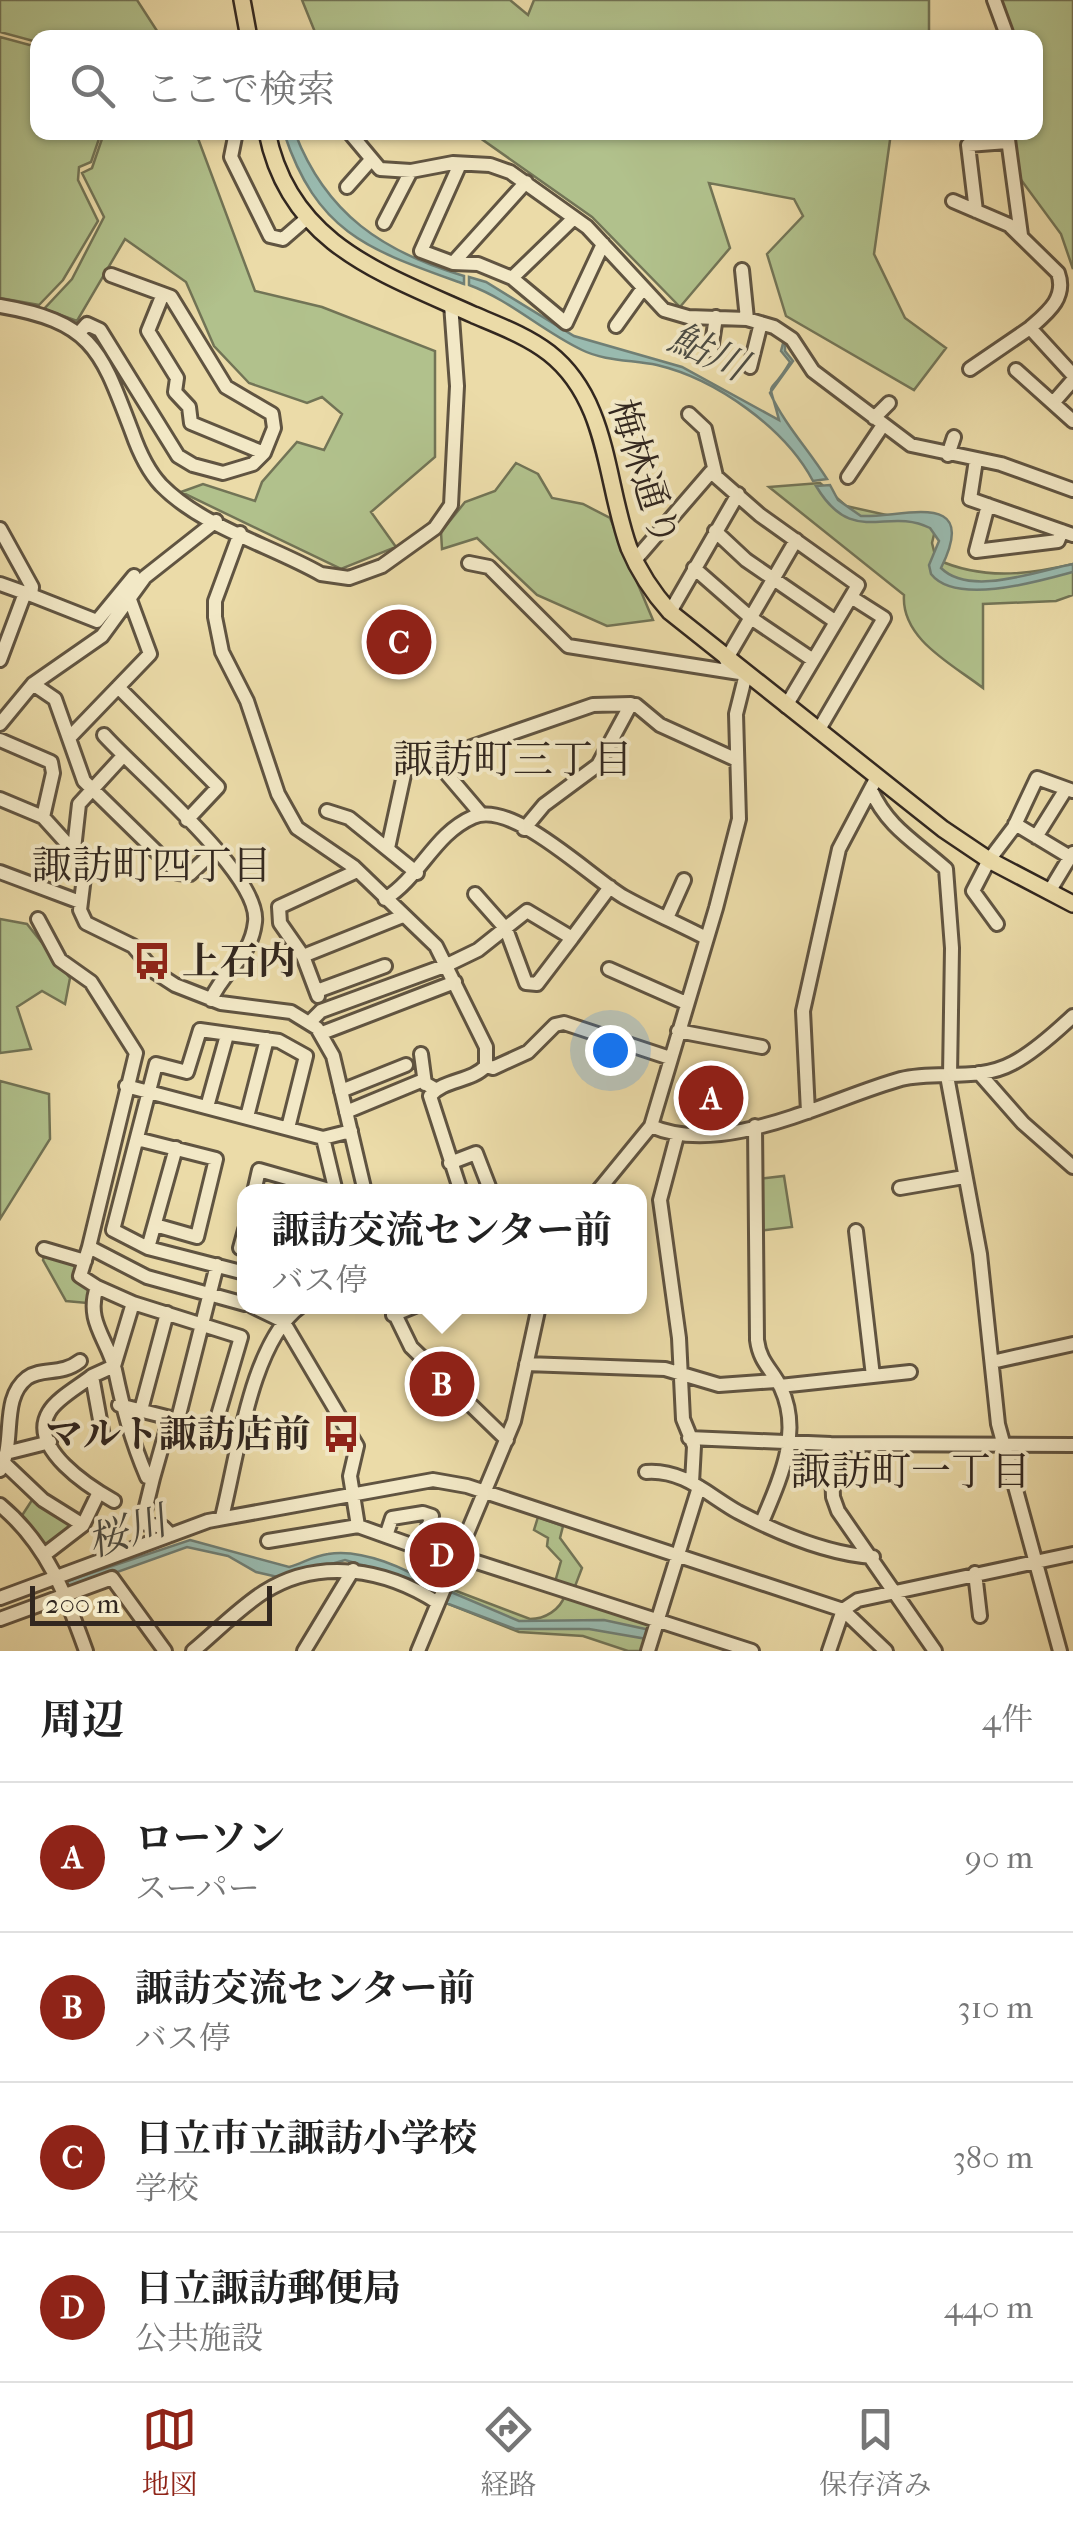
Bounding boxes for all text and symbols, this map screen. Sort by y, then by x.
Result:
search box [30,30,1043,140]
icon: search [65,58,120,113]
text: ここで検索 [145,67,335,112]
water label: 鮎川 [662,314,758,391]
street label: 梅林通り [599,394,689,552]
pin: C [366,604,432,680]
district label: 諏訪町三丁目 [393,737,633,783]
district label: 諏訪町四丁目 [32,843,272,889]
place label: 上石内 [182,939,296,984]
bus stop icon: 上石内 [131,940,173,982]
your location [585,1025,636,1076]
pin: A [678,1060,744,1136]
popup [237,1184,647,1314]
text: 諏訪交流センター前 [272,1208,612,1253]
text: バス停 [272,1262,368,1299]
pin: B [410,1346,474,1422]
place label: マルト諏訪店前 [45,1412,311,1457]
bus stop icon: マルト諏訪店前 [320,1413,362,1455]
district label: 諏訪町一丁目 [791,1449,1031,1495]
water label: 桜川 [82,1497,176,1566]
pin: D [410,1518,474,1592]
scale bar [30,1581,272,1626]
text: 200 m [45,1587,120,1620]
text: 周辺 [40,1696,124,1745]
text: 4件 [982,1701,1033,1738]
text: ローソン [135,1816,285,1861]
text: A [62,1839,83,1876]
text: 90 m [965,1839,1033,1876]
text: スーパー [135,1870,260,1907]
text: 諏訪交流センター前 [135,1966,475,2011]
text: B [62,1989,83,2026]
text: 310 m [958,1989,1033,2026]
text: バス停 [135,2020,231,2057]
text: 日立市立諏訪小学校 [135,2116,477,2161]
text: C [62,2139,83,2176]
text: 380 m [953,2139,1033,2176]
text: 学校 [135,2170,199,2207]
text: 日立諏訪郵便局 [135,2266,401,2311]
text: D [60,2289,85,2326]
text: 440 m [944,2289,1033,2326]
text: 公共施設 [135,2320,263,2357]
tab: 地図 [141,2402,198,2502]
tab: 経路 [480,2402,537,2502]
tab: 保存済み [819,2402,932,2502]

